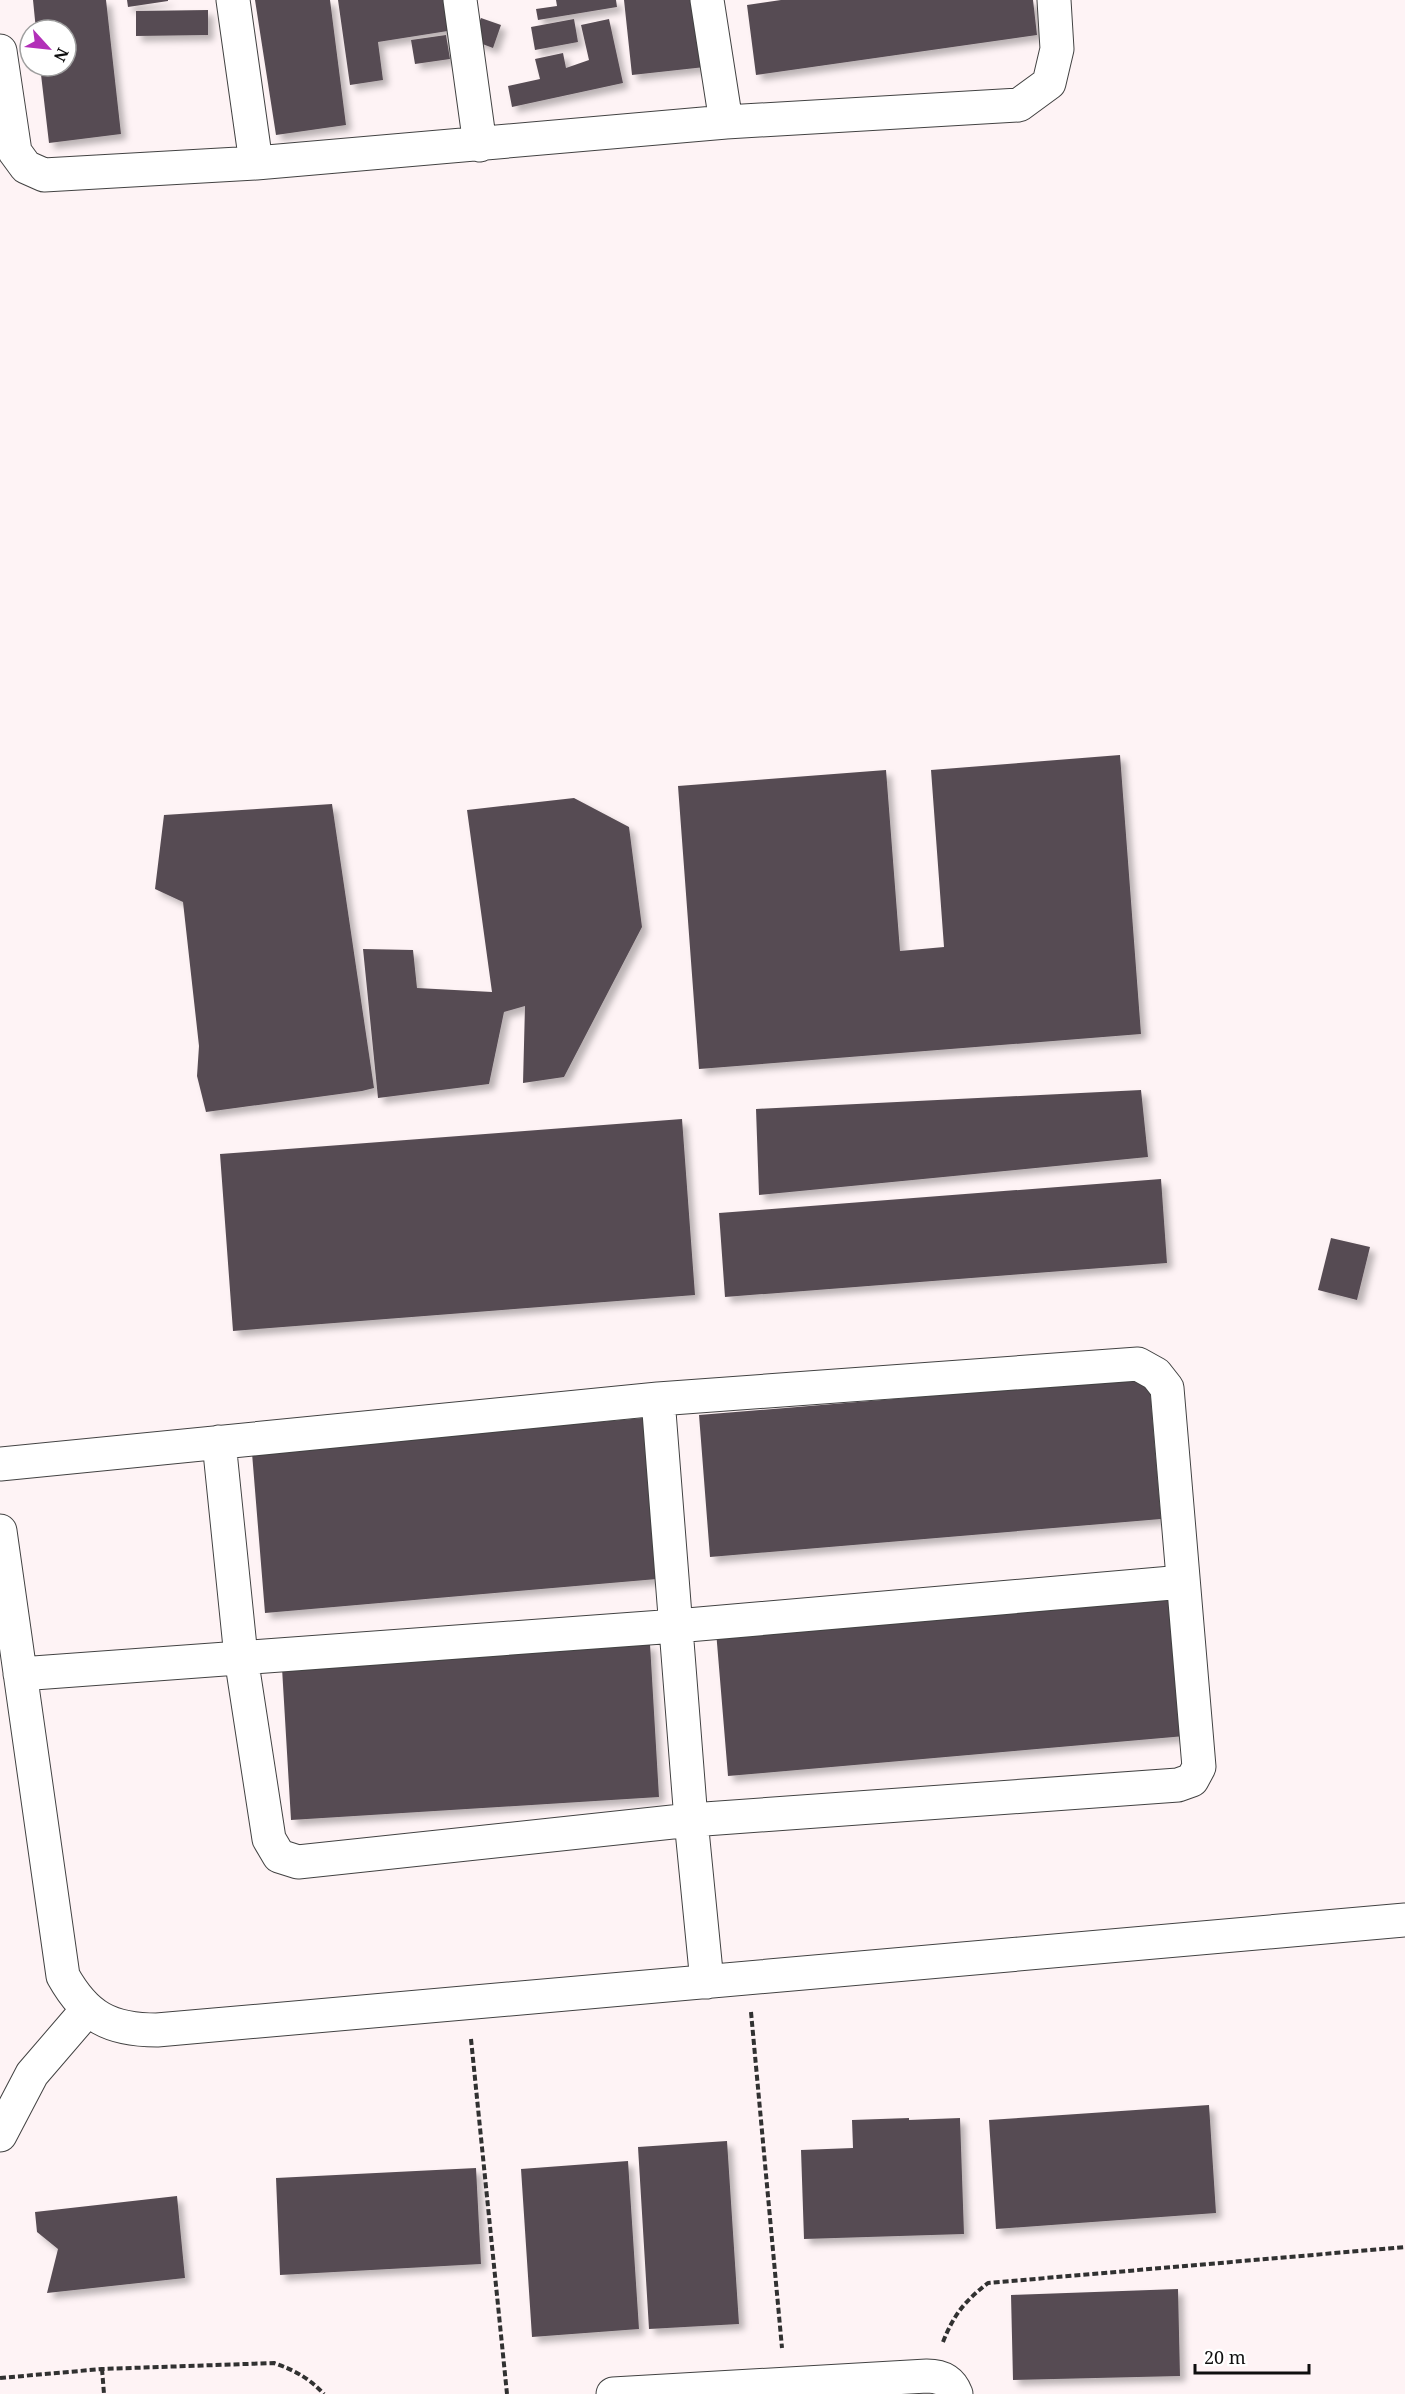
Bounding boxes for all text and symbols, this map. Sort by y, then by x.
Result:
north arrow [18,18,78,78]
text: N [49,44,74,66]
scale bar [1195,2337,1309,2375]
text: 20 m [1204,2345,1246,2369]

